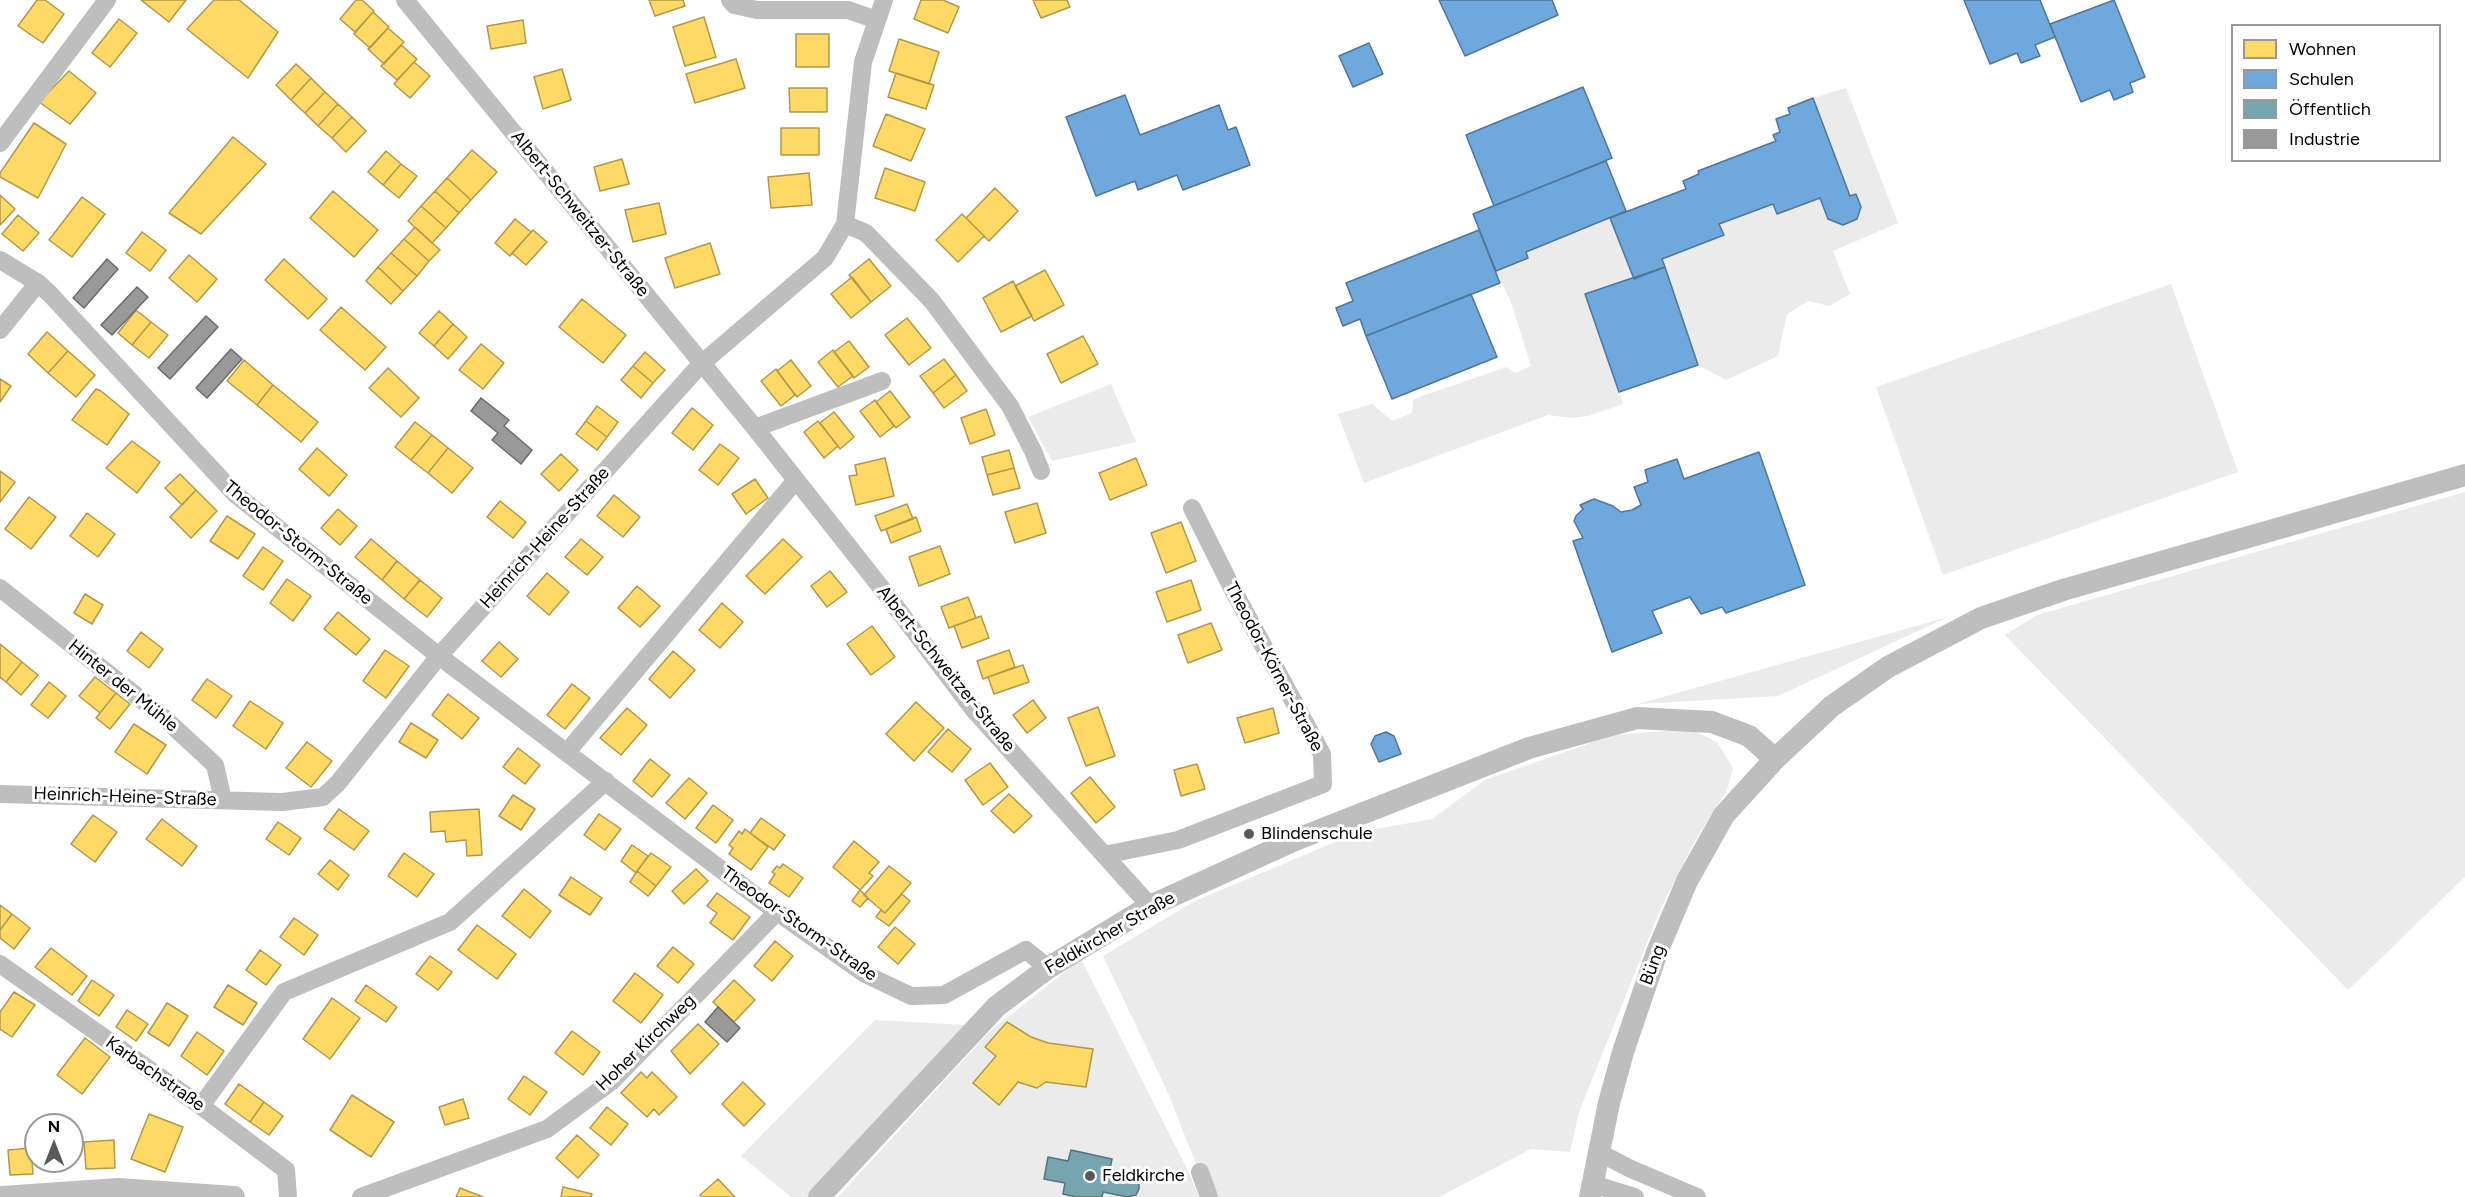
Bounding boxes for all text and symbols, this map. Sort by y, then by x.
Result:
legend [2231,24,2441,162]
text: Wohnen [2289,38,2356,60]
text: Schulen [2289,68,2354,90]
text: Öffentlich [2289,98,2371,120]
street label: Albert-Schweitzer-Straße [506,127,654,301]
text: Industrie [2289,128,2360,150]
street label: Heinrich-Heine-Straße [476,463,614,613]
street label: Theodor-Storm-Straße [219,476,377,610]
street label: Theodor-Körner-Straße [1220,579,1328,755]
street label: Albert-Schweitzer-Straße [872,582,1020,756]
street label: Hinter der Mühle [64,635,182,737]
street label: Heinrich-Heine-Straße [33,783,217,811]
place label: Blindenschule [1261,823,1373,845]
marker: Blindenschule [1242,827,1256,841]
street label: Theodor-Storm-Straße [717,862,881,986]
street label: Feldkircher Straße [1041,887,1179,979]
street label: Büng [1636,942,1670,988]
street label: Hoher Kirchweg [592,990,700,1096]
street label: Karbachstraße [101,1032,209,1116]
north arrow [24,1113,84,1173]
text: N [48,1117,60,1136]
place label: Feldkirche [1102,1165,1185,1187]
marker: Feldkirche [1083,1169,1097,1183]

